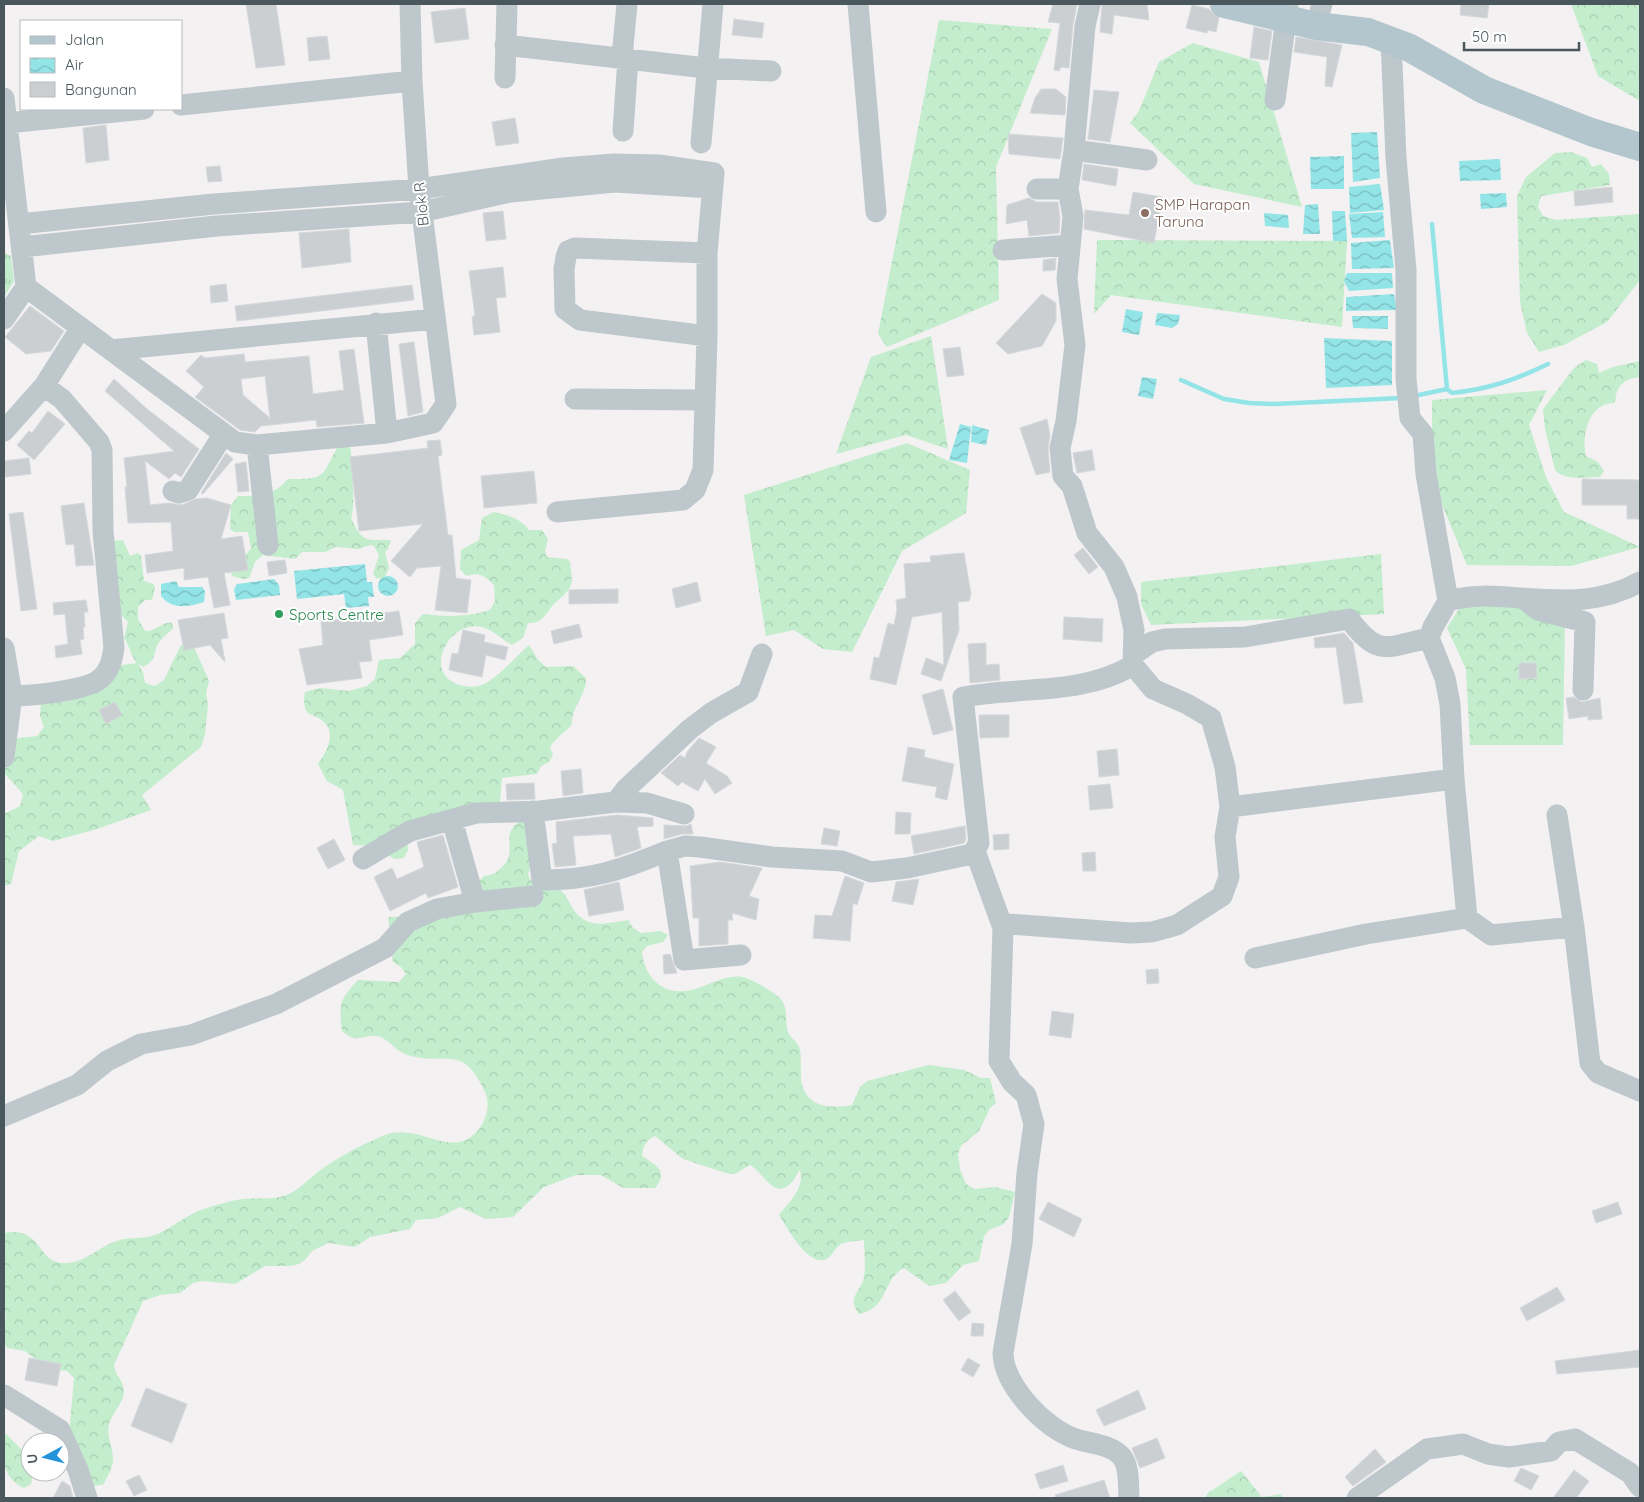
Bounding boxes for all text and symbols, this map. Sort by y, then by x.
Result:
legend [20,20,182,110]
scale bar [1464,20,1579,52]
text: 50 m [1472,27,1507,46]
text: Jalan [65,30,104,49]
text: Air [65,55,84,74]
text: Bangunan [65,80,137,99]
street label: Blok R [409,181,433,227]
place label: SMP Harapan Taruna [1155,195,1250,231]
marker: SMP Harapan Taruna [1139,207,1151,219]
place label: Sports Centre [289,605,384,624]
marker: Sports Centre [273,608,285,620]
north arrow [20,1432,70,1482]
text: U [23,1453,42,1465]

